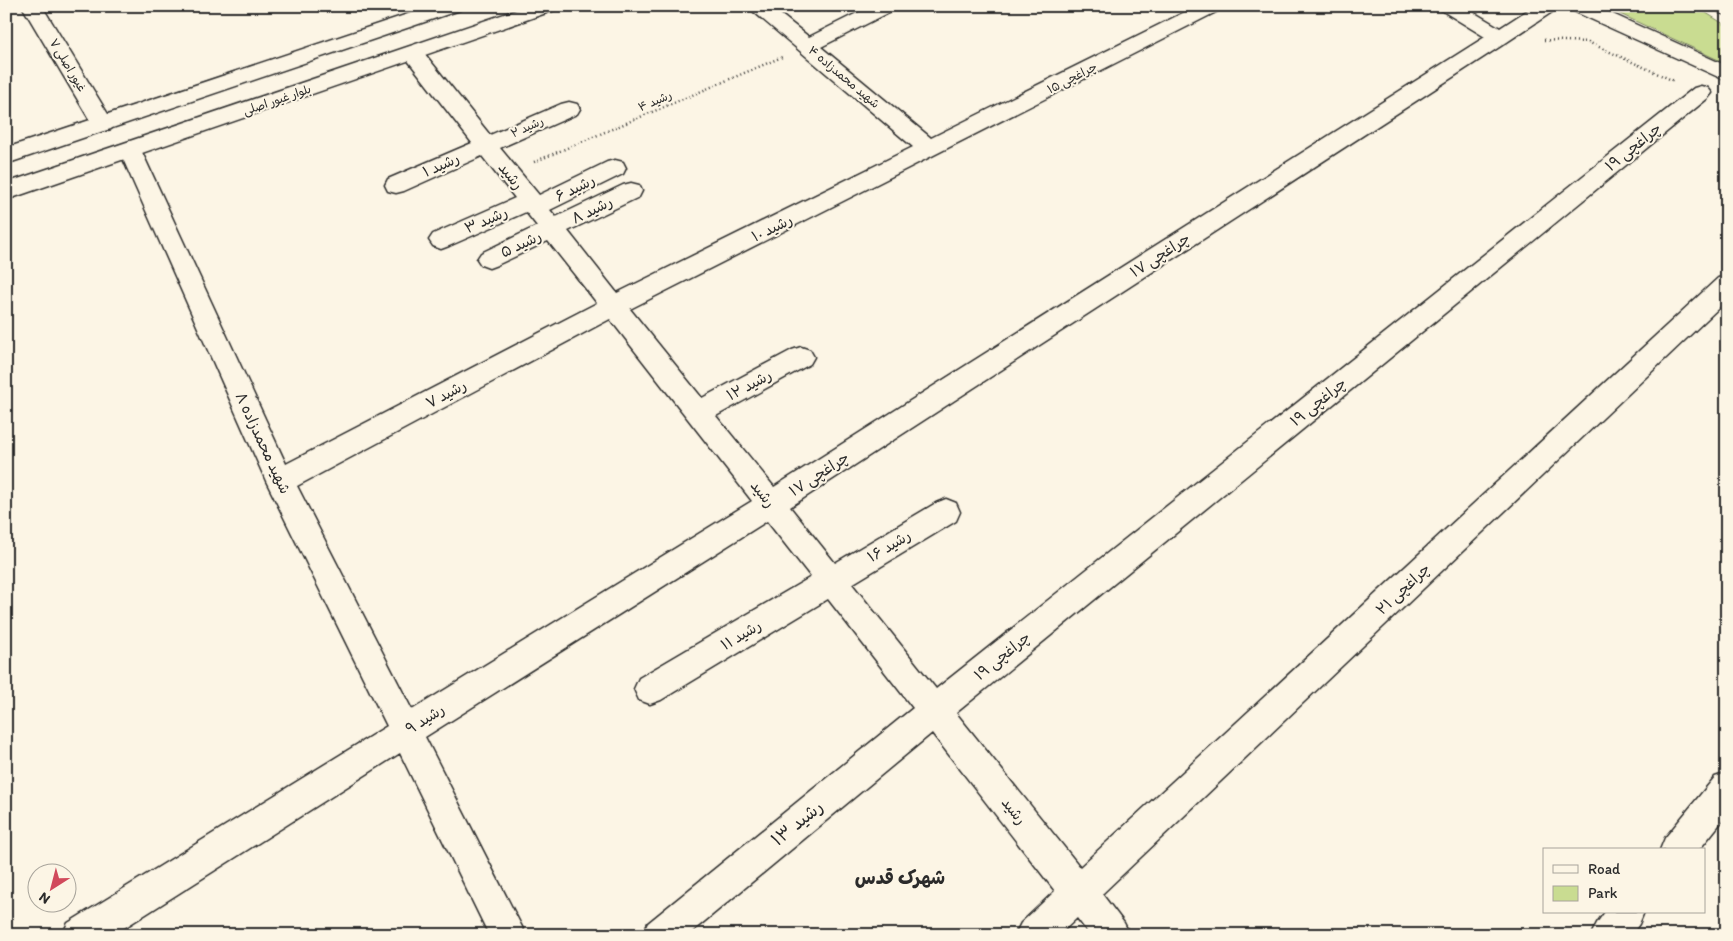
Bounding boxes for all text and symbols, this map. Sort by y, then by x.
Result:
street label: غیور اصلی ۷ [46,36,89,95]
street label: شهید محمدزاده ۴ [805,43,883,111]
street label: چراغچی ۱۵ [1045,59,1100,97]
street label: بلوار غیور اصلی [241,82,313,119]
street label: رشید ۴ [636,88,674,114]
street label: رشید ۲ [508,114,546,140]
street label: چراغچی ۱۹ [1601,119,1665,176]
street label: رشید ۱ [420,149,462,181]
street label: رشید [495,159,527,193]
street label: رشید ۶ [552,171,598,205]
street label: رشید ۸ [569,192,615,228]
street label: رشید ۳ [462,203,510,237]
street label: رشید ۱۰ [749,210,795,246]
street label: رشید ۵ [498,227,544,261]
street label: چراغچی ۱۷ [1127,229,1194,282]
street label: رشید ۱۲ [723,366,775,404]
street label: چراغچی ۱۹ [1286,374,1350,431]
street label: رشید ۷ [423,376,469,412]
street label: شهید محمدزاده ۸ [232,389,294,497]
street label: چراغچی ۱۷ [786,448,853,501]
street label: رشید [747,477,779,511]
street label: رشید ۱۶ [864,526,914,566]
street label: چراغچی ۲۱ [1372,559,1435,619]
street label: رشید ۱۱ [718,616,764,654]
street label: چراغچی ۱۹ [970,628,1034,685]
street label: رشید ۹ [402,700,448,738]
street label: رشید [998,794,1030,828]
street label: رشید ۱۳ [766,795,828,851]
legend [1543,848,1706,914]
text: Road [1588,860,1621,878]
north arrow [28,864,78,914]
district label: شهرک قدس [855,866,945,889]
text: Park [1588,884,1618,902]
text: N [36,888,53,908]

